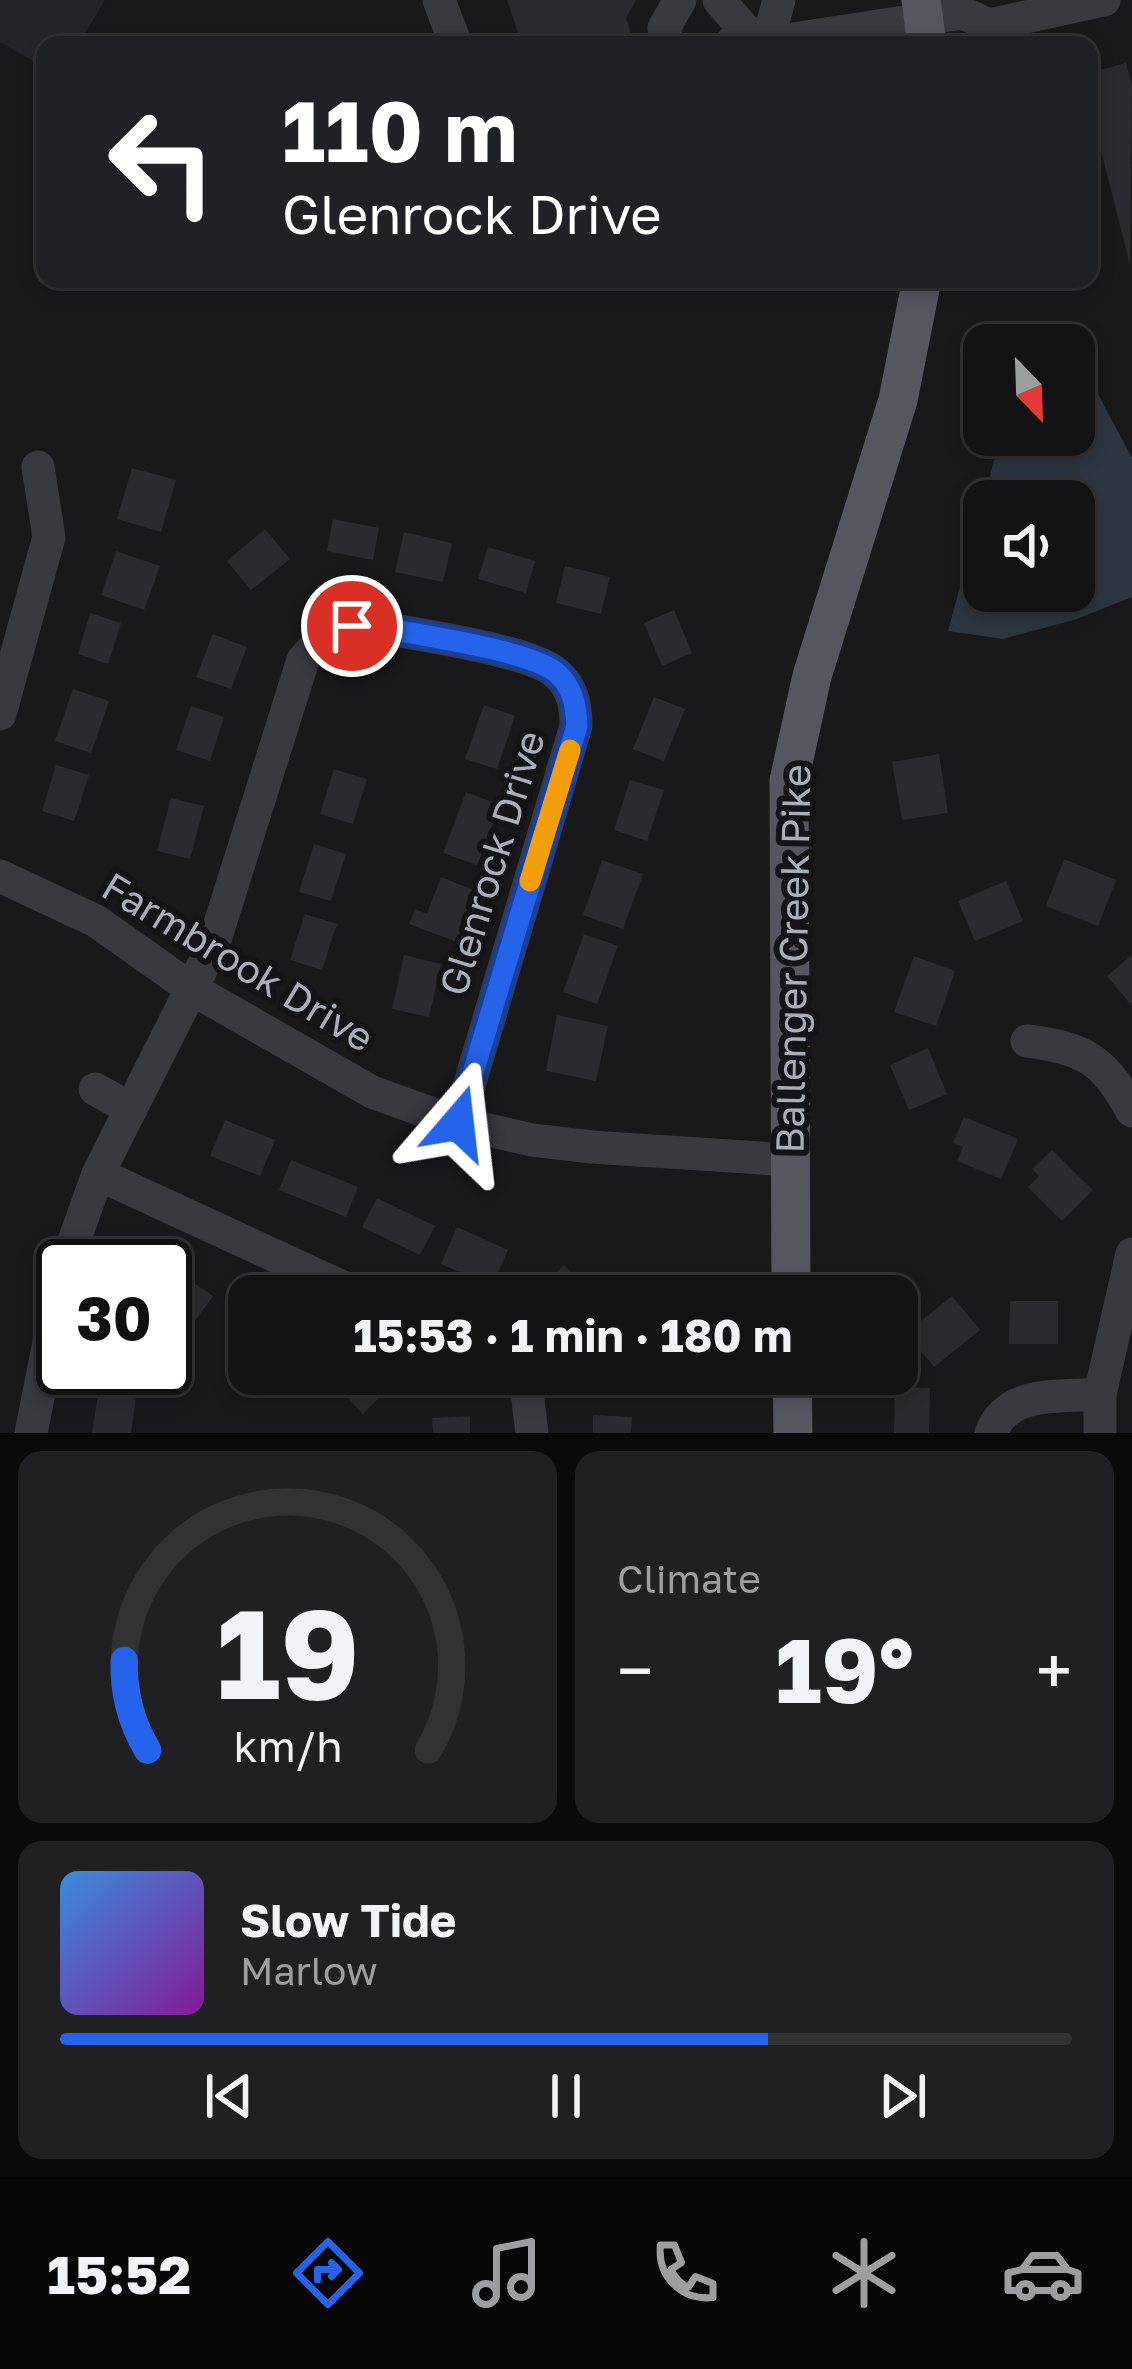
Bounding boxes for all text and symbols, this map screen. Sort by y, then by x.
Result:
text: 110 m [282,80,518,180]
icon: left [84,84,240,240]
text: Glenrock Drive [282,181,662,246]
north arrow [963,324,1095,456]
map controls [963,324,1095,612]
button: sound [963,480,1095,612]
pin [301,575,403,677]
icon: arrive [319,593,385,659]
street label: Glenrock Drive [429,725,554,1001]
street label: Ballenger Creek Pike [766,764,819,1154]
street label: Farmbrook Drive [94,862,382,1061]
position arrow [395,1060,521,1186]
speed limit sign: 30 [36,1239,192,1395]
text: 15:53 · 1 min · 180 m [354,1308,792,1362]
text: Climate [617,1555,761,1602]
text: 19 [216,1577,359,1726]
text: 19° [775,1615,914,1723]
text: − [617,1630,653,1710]
text: + [1036,1630,1072,1710]
text: km/h [233,1720,342,1771]
text: Slow Tide [240,1893,456,1947]
text: Marlow [240,1947,377,1994]
icon: previous [196,2063,262,2129]
icon: pause [533,2063,599,2129]
icon: next [870,2063,936,2129]
icon: directions [286,2231,370,2315]
icon: music [465,2231,549,2315]
icon: phone [643,2231,727,2315]
icon: climate [822,2231,906,2315]
icon: car [1001,2231,1085,2315]
text: 15:52 [47,2241,191,2306]

